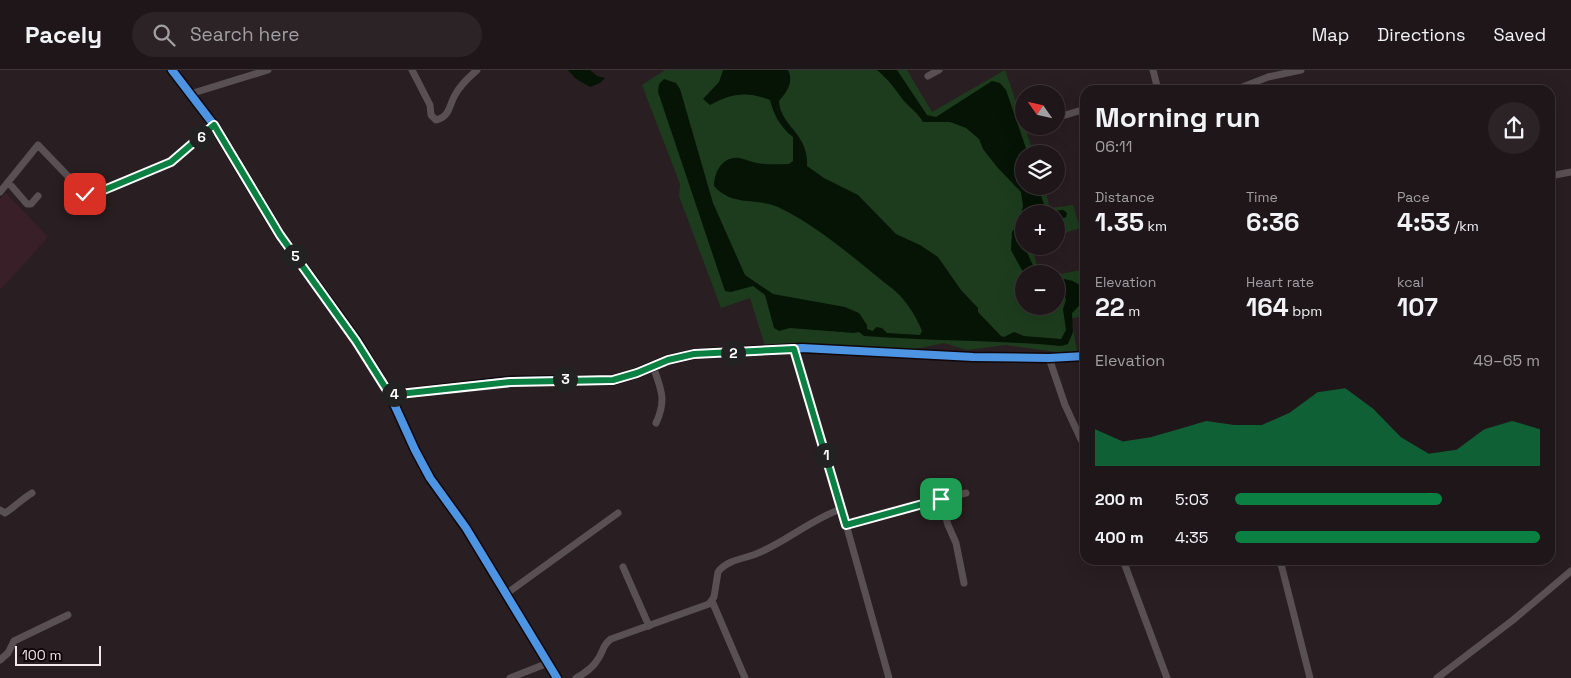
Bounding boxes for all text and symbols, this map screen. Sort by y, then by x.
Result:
search box [132,12,482,57]
text: Pacely [25,19,102,50]
icon: search [150,21,178,49]
text: Search here [190,22,299,47]
text: Map [1312,23,1349,46]
text: Directions [1377,23,1466,46]
text: Saved [1494,23,1546,46]
north arrow [1015,85,1065,135]
map controls [1015,85,1065,315]
text: Morning run [1095,99,1260,135]
button: share [1488,102,1540,154]
pin: 6 [188,124,214,150]
text: 6 [197,128,206,146]
text: 06:11 [1095,136,1132,157]
button: layers [1015,145,1065,195]
pin [64,173,106,215]
icon: check [71,180,99,208]
text: Distance [1095,188,1155,206]
text: Time [1246,188,1278,206]
text: Pace [1397,188,1430,206]
button: + [1015,205,1065,255]
text: 1.35 [1095,206,1144,238]
text: 6:36 [1246,206,1300,238]
text: 4:53 [1397,206,1451,238]
text: km [1144,217,1167,235]
text: /km [1451,217,1479,235]
pin: 5 [282,244,308,268]
text: 5 [291,247,300,265]
button: − [1015,265,1065,315]
text: Elevation [1095,273,1156,291]
text: Heart rate [1246,273,1314,291]
text: kcal [1397,273,1424,291]
text: 22 [1095,291,1125,323]
text: 164 [1246,291,1289,323]
text: 107 [1397,291,1438,323]
text: m [1125,302,1140,320]
text: bpm [1289,302,1322,320]
pin: 2 [720,340,746,366]
text: 2 [729,344,738,362]
text: Elevation [1095,350,1165,371]
text: 49–65 m [1473,350,1540,371]
pin: 3 [552,366,578,392]
text: 3 [561,370,570,388]
pin: 4 [382,382,406,406]
text: 4 [390,385,399,403]
pin: 1 [814,442,838,468]
text: 1 [823,446,830,464]
pin [920,478,962,520]
icon: arrive [927,485,955,513]
text: 200 m [1095,489,1143,510]
text: 5:03 [1175,489,1209,510]
text: 400 m [1095,527,1144,548]
text: 4:35 [1175,527,1208,548]
scale bar [15,643,101,666]
text: 100 m [22,646,61,664]

